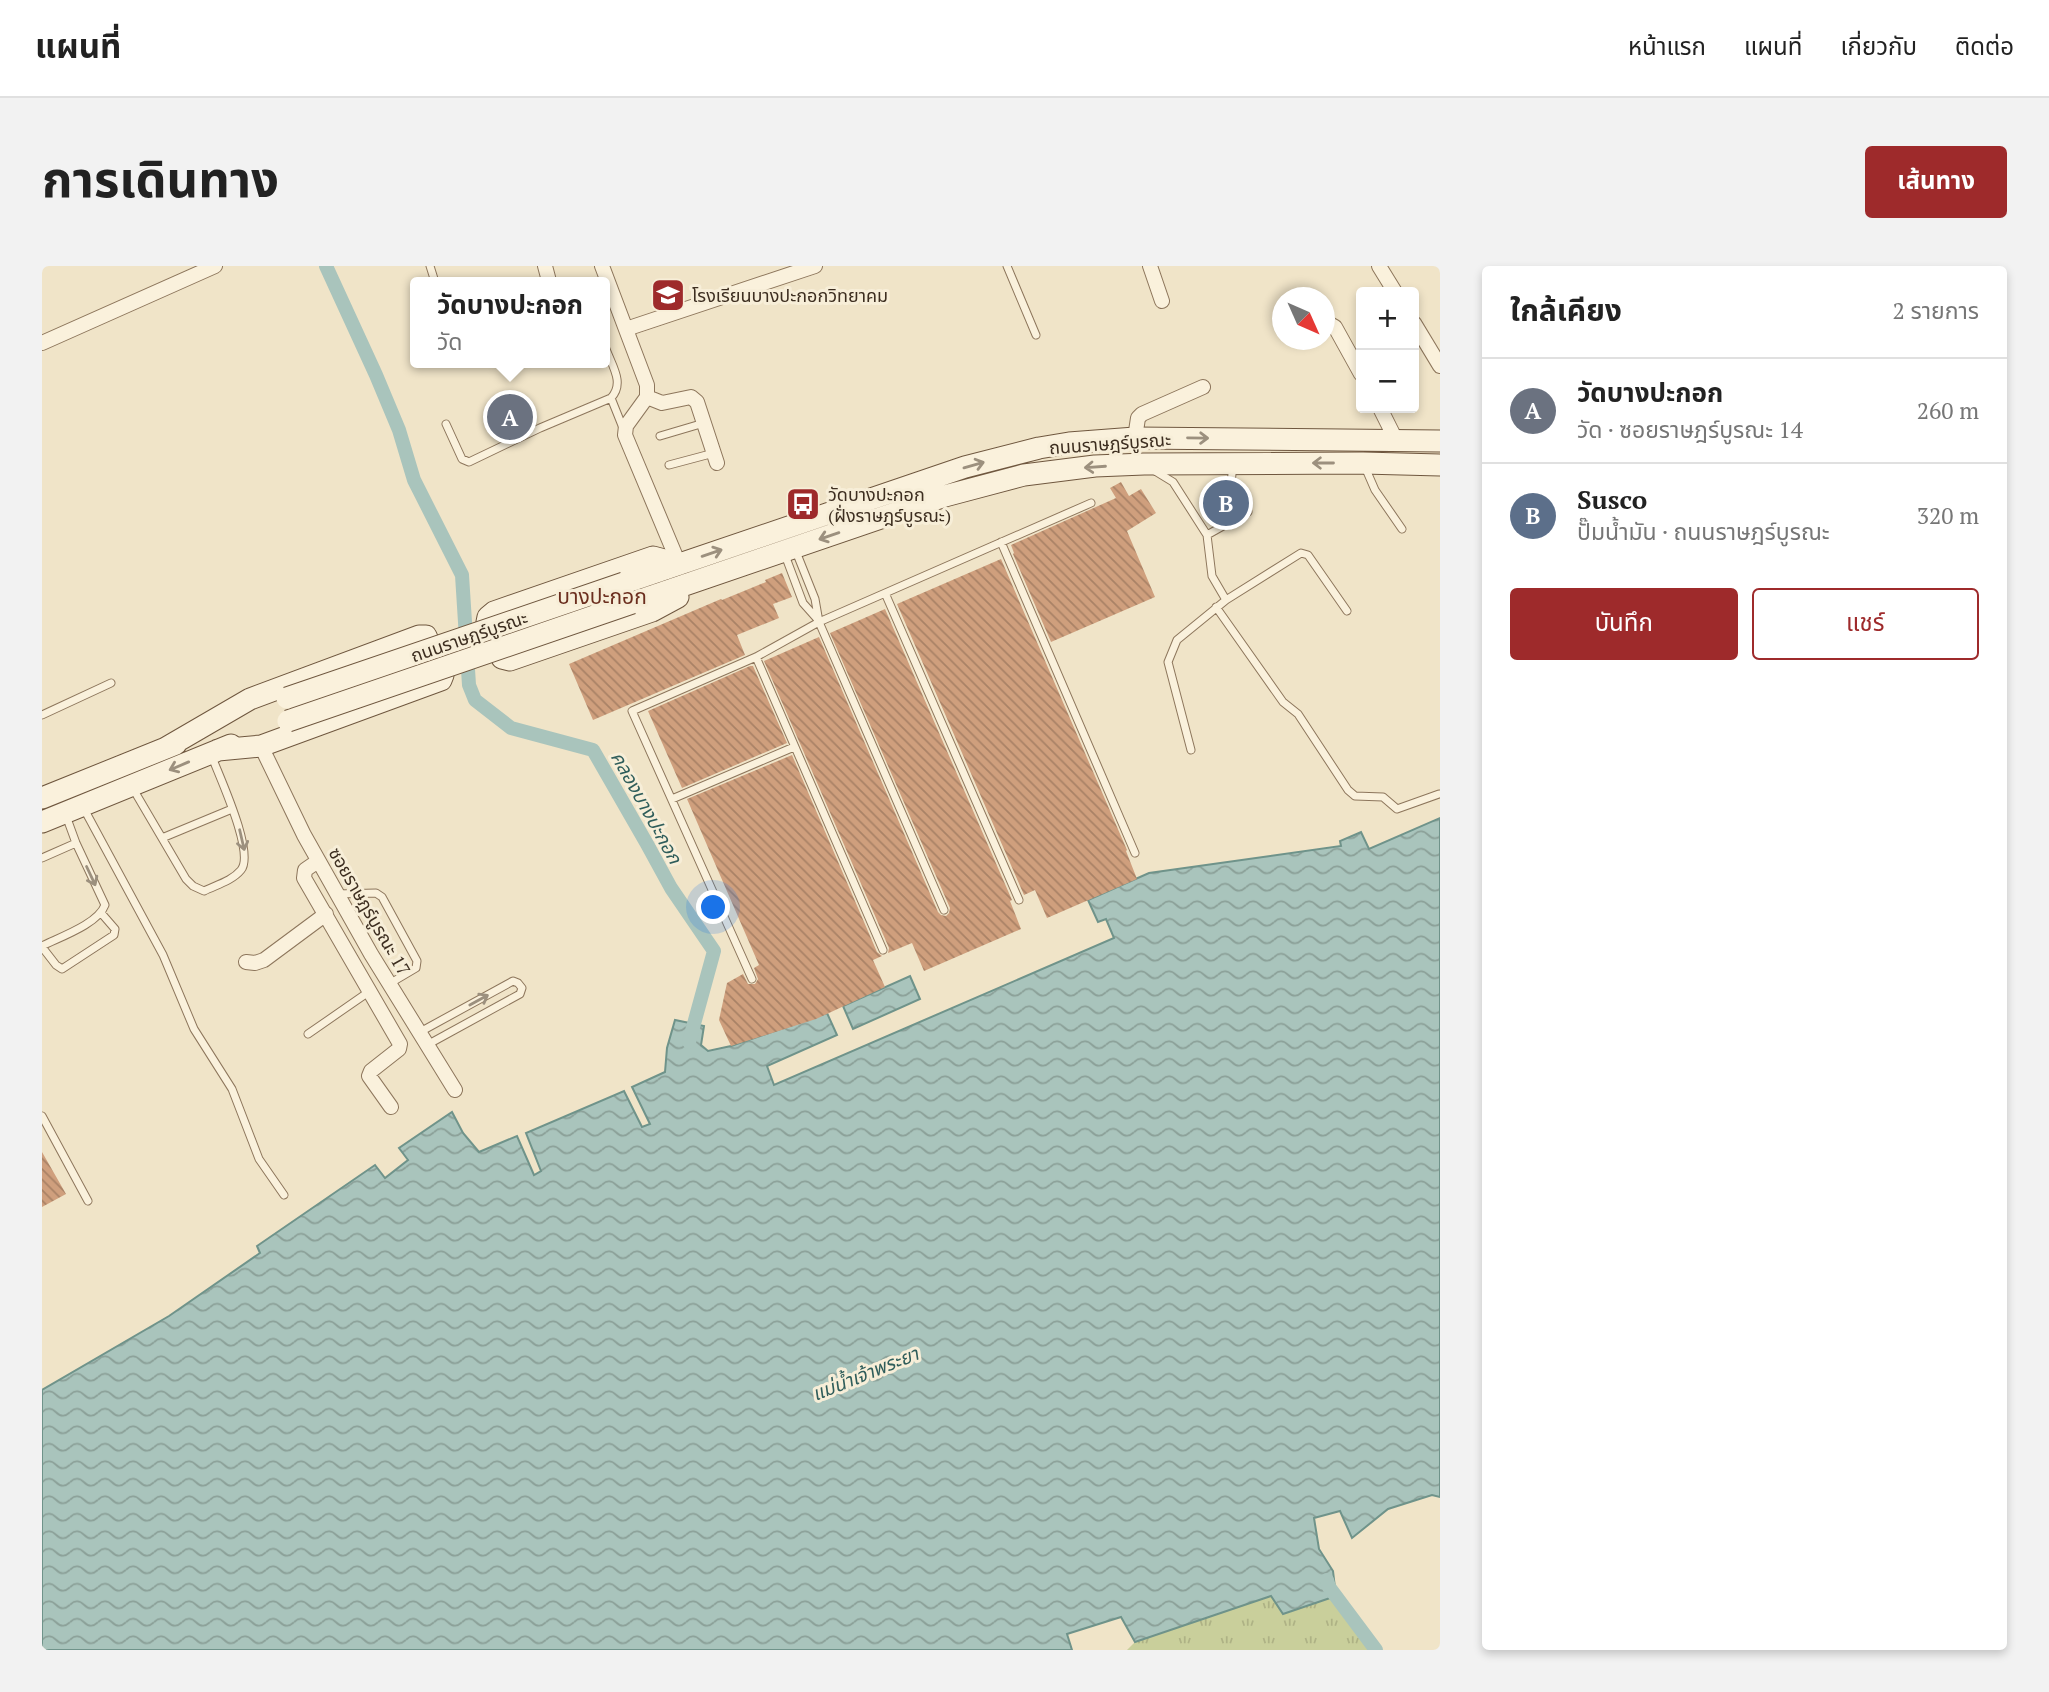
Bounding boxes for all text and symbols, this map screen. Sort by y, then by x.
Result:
text: แผนที่ [35,24,121,67]
text: หน้าแรก [1628,30,1706,62]
text: แผนที่ [1744,30,1802,62]
text: เกี่ยวกับ [1840,30,1917,62]
text: ติดต่อ [1955,30,2014,62]
text: การเดินทาง [42,146,279,211]
button: เส้นทาง [1865,146,2007,218]
school or university icon: โรงเรียนบางปะกอกวิทยาคม [649,276,687,314]
popup [410,277,610,368]
place label: โรงเรียนบางปะกอกวิทยาคม [692,283,888,307]
text: วัดบางปะกอก [437,287,583,321]
north arrow [1272,287,1335,350]
map controls [1356,287,1419,413]
button: + [1356,287,1419,350]
text: ใกล้เคียง [1510,290,1622,330]
text: 2 รายการ [1893,295,1979,326]
text: วัด [437,326,462,357]
button: − [1356,350,1419,413]
text: วัดบางปะกอก [1577,375,1723,409]
pin: A [487,391,533,443]
text: A [1525,395,1541,426]
text: 260 m [1917,395,1979,426]
text: วัด · ซอยราษฎร์บูรณะ 14 [1577,414,1803,445]
street label: ถนนราษฎร์บูรณะ [1048,427,1172,460]
one-way arrow [1187,431,1210,445]
one-way arrow [1312,457,1335,470]
one-way arrow [962,458,984,471]
one-way arrow [1084,460,1107,473]
pin: B [1203,477,1249,529]
place label: วัดบางปะกอก (ฝั่งราษฎร์บูรณะ) [828,482,951,528]
text: Susco [1577,482,1647,516]
bus stop icon: วัดบางปะกอก (ฝั่งราษฎร์บูรณะ) [784,485,822,523]
text: B [1526,500,1540,531]
text: 320 m [1917,500,1979,531]
text: ปั๊มน้ำมัน · ถนนราษฎร์บูรณะ [1577,516,1830,547]
one-way arrow [818,530,840,543]
one-way arrow [700,546,722,558]
district label: บางปะกอก [557,582,647,610]
button: บันทึก [1510,588,1738,660]
button: แชร์ [1752,588,1979,660]
street label: ถนนราษฎร์บูรณะ [407,605,531,668]
water label: คลองบางปะกอก [606,746,688,868]
one-way arrow [169,760,191,773]
one-way arrow [236,828,249,851]
street label: ซอยราษฎร์บูรณะ 17 [323,843,416,980]
one-way arrow [85,865,99,886]
your location [696,890,730,924]
one-way arrow [468,992,488,1006]
water label: แม่น้ำเจ้าพระยา [808,1340,923,1406]

